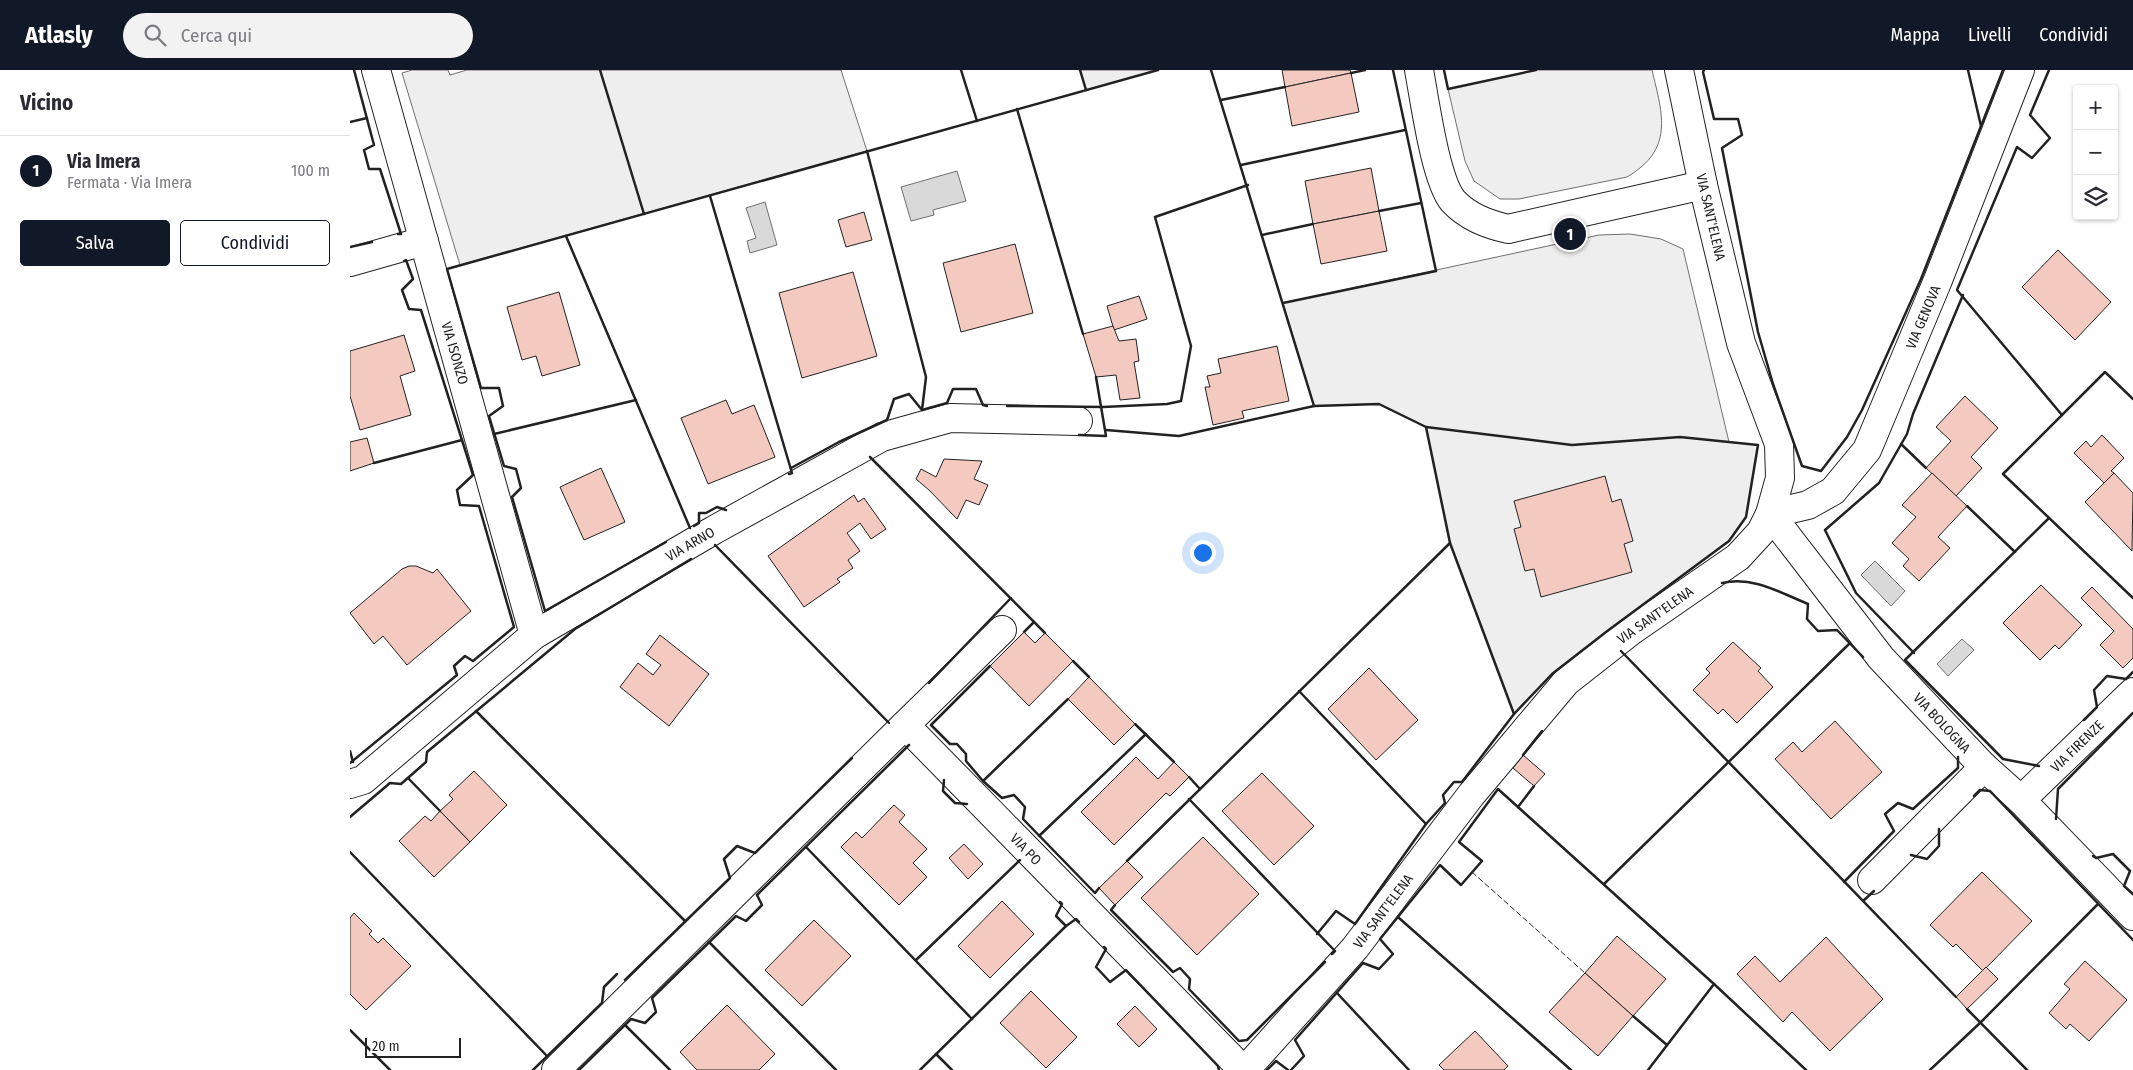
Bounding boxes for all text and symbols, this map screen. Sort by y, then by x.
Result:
search box [123,13,473,58]
text: Atlasly [25,21,93,49]
icon: search [141,21,169,49]
text: Cerca qui [181,24,252,47]
text: Mappa [1891,24,1940,46]
text: Livelli [1968,24,2011,46]
text: Condividi [2039,24,2108,46]
map controls [2073,85,2118,220]
button: + [2073,85,2118,130]
text: Vicino [20,90,73,116]
button: − [2073,130,2118,175]
text: Via Imera [67,150,140,173]
text: 1 [33,161,39,180]
text: 100 m [291,161,330,180]
street label: VIA SANT'ELENA [1692,172,1729,263]
text: Fermata · Via Imera [67,173,192,192]
button: layers [2073,175,2118,220]
pin: 1 [1554,215,1586,253]
button: Salva [20,220,170,266]
button: Condividi [180,220,330,266]
street label: VIA GENOVA [1902,282,1945,352]
street label: VIA ISONZO [437,320,472,387]
street label: VIA ARNO [663,524,718,565]
your location [1190,540,1216,566]
street label: VIA SANT'ELENA [1614,583,1697,648]
street label: VIA BOLOGNA [1909,690,1974,757]
street label: VIA FIRENZE [2047,717,2108,776]
street label: VIA PO [1006,830,1045,869]
street label: VIA SANT'ELENA [1350,870,1417,952]
scale bar [365,1035,461,1058]
text: 20 m [372,1038,400,1055]

